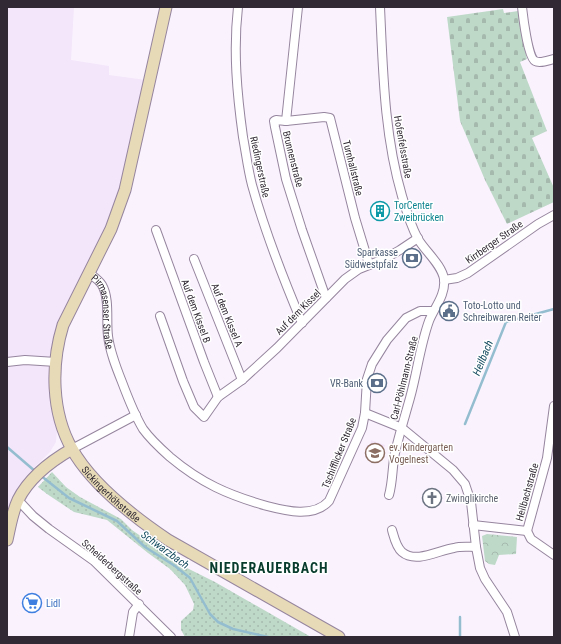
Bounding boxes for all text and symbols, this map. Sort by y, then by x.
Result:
street label: Hofenfelsstraße [392,115,414,180]
street label: Brunnenstraße [281,130,305,189]
street label: Riedingerstraße [248,135,272,199]
street label: Turnhallstraße [341,139,365,197]
building icon: TorCenter Zweibrücken [369,200,391,222]
place label: TorCenter Zweibrücken [394,200,444,223]
street label: Kirrberger Straße [463,218,525,266]
place label: Sparkasse Südwestpfalz [345,247,398,270]
bank icon: Sparkasse Südwestpfalz [401,247,423,269]
street label: Pirmasenser Straße [90,272,116,351]
street label: Auf dem Kissel B [179,278,213,344]
street label: Auf dem Kissel A [209,282,245,349]
street label: Auf dem Kissel [273,287,323,337]
public building icon: Toto-Lotto und Schreibwaren Reiter [438,300,460,322]
place label: Toto-Lotto und Schreibwaren Reiter [463,300,542,323]
street label: Carl-Pöhlmann-Straße [388,335,420,421]
water label: Heilbach [470,338,496,378]
bank icon: VR-Bank [366,372,388,394]
place label: VR-Bank [330,378,363,389]
street label: Tschifflicker Straße [320,416,358,490]
school or university icon: ev. Kindergarten Vogelnest [364,442,386,464]
place label: ev. Kindergarten Vogelnest [389,442,453,465]
street label: Heilbachstraße [513,461,541,522]
street label: Sickingerhöhstraße [80,464,143,524]
church icon: Zwinglikirche [421,487,443,509]
place label: Zwinglikirche [446,493,498,504]
water label: Schwarzbach [139,528,191,572]
street label: Scheiderbergstraße [80,537,144,597]
district label: NIEDERAUERBACH [209,560,329,576]
supermarket icon: Lidl [21,592,43,614]
place label: Lidl [46,598,60,609]

